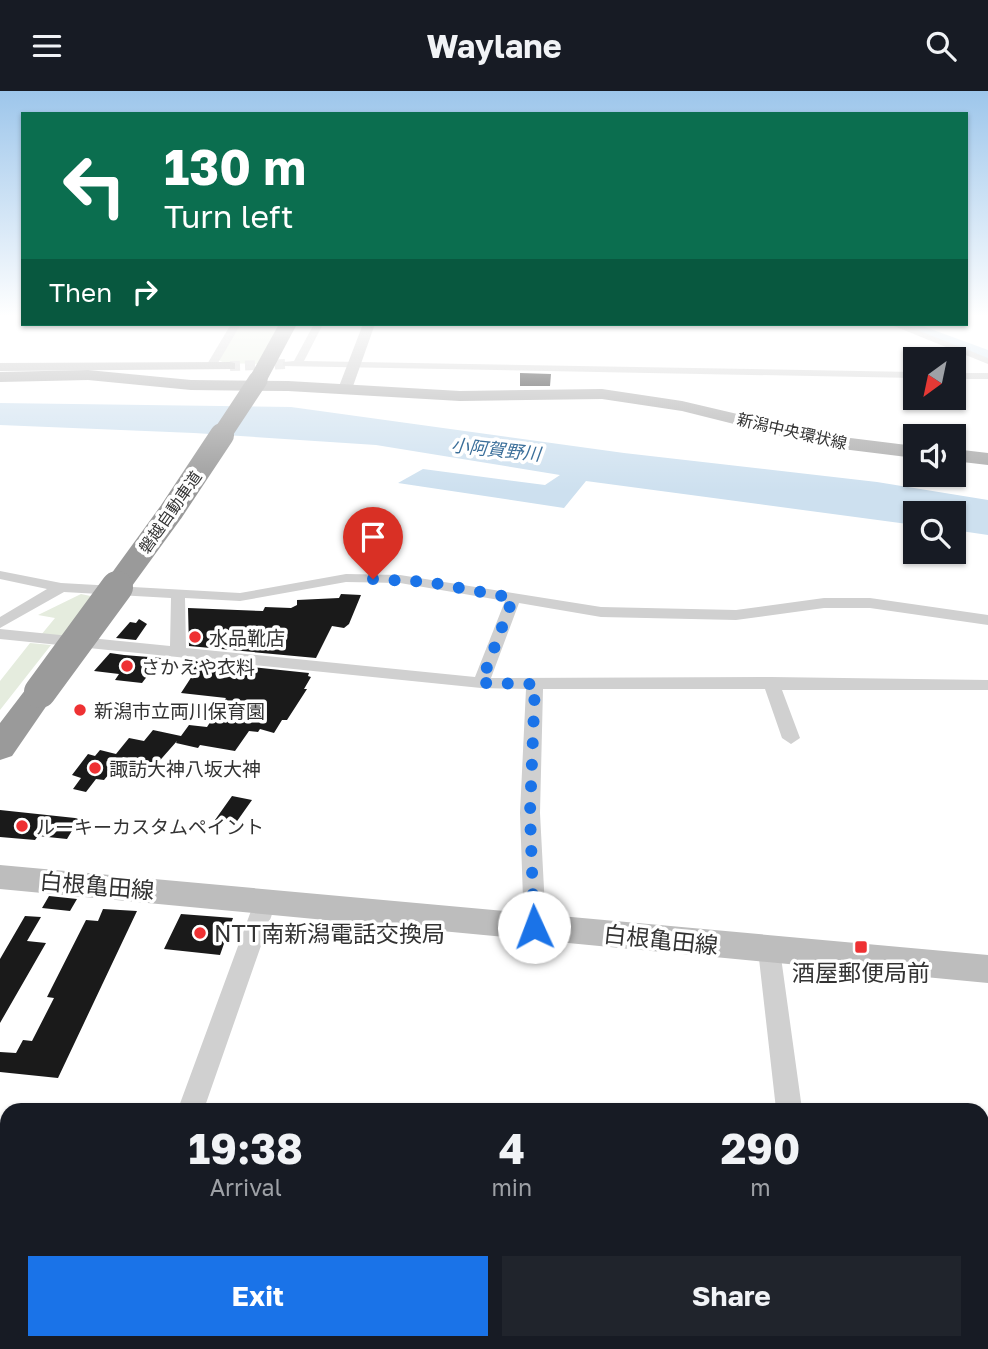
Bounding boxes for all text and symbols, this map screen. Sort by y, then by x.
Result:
icon: menu [28,27,66,65]
text: Waylane [426,27,562,65]
icon: search [922,27,960,65]
text: 130 m [164,137,306,196]
icon: left [49,140,140,231]
text: Turn left [164,197,293,235]
icon: right [126,273,164,311]
text: Then [49,277,112,308]
north arrow [903,347,966,409]
map controls [903,347,966,564]
street label: 新潟中央環状線 [735,409,849,453]
button: sound [903,424,966,487]
water label: 小阿賀野川 [450,433,544,465]
street label: 磐越自動車道 [134,467,206,557]
button: search [903,501,966,564]
pin [343,507,403,579]
icon: arrive [354,518,392,556]
place label: 水品靴店 [209,626,285,649]
marker: 水品靴店 [187,629,203,645]
place label: さかえや衣料 [141,655,255,678]
marker: さかえや衣料 [119,658,135,674]
place label: 新潟市立両川保育園 [94,699,265,722]
marker: 新潟市立両川保育園 [72,702,88,718]
place label: 諏訪大神八坂大神 [109,757,261,780]
marker: 諏訪大神八坂大神 [87,760,103,776]
place label: ルーキーカスタムペイント [36,815,264,838]
marker: ルーキーカスタムペイント [14,818,30,834]
street label: 白根亀田線 [38,866,156,904]
position arrow [497,890,571,964]
place label: NTT南新潟電話交換局 [214,919,445,947]
street label: 白根亀田線 [602,919,720,959]
marker: NTT南新潟電話交換局 [192,925,208,941]
marker: 酒屋郵便局前 [853,939,869,955]
place label: 酒屋郵便局前 [792,958,930,986]
text: 19:38 [189,1123,303,1173]
text: 4 [499,1123,525,1173]
text: 290 [721,1123,800,1173]
text: Arrival [210,1173,282,1201]
text: min [491,1173,532,1201]
text: m [750,1173,771,1201]
button: Exit [28,1256,488,1336]
button: Share [502,1256,961,1336]

